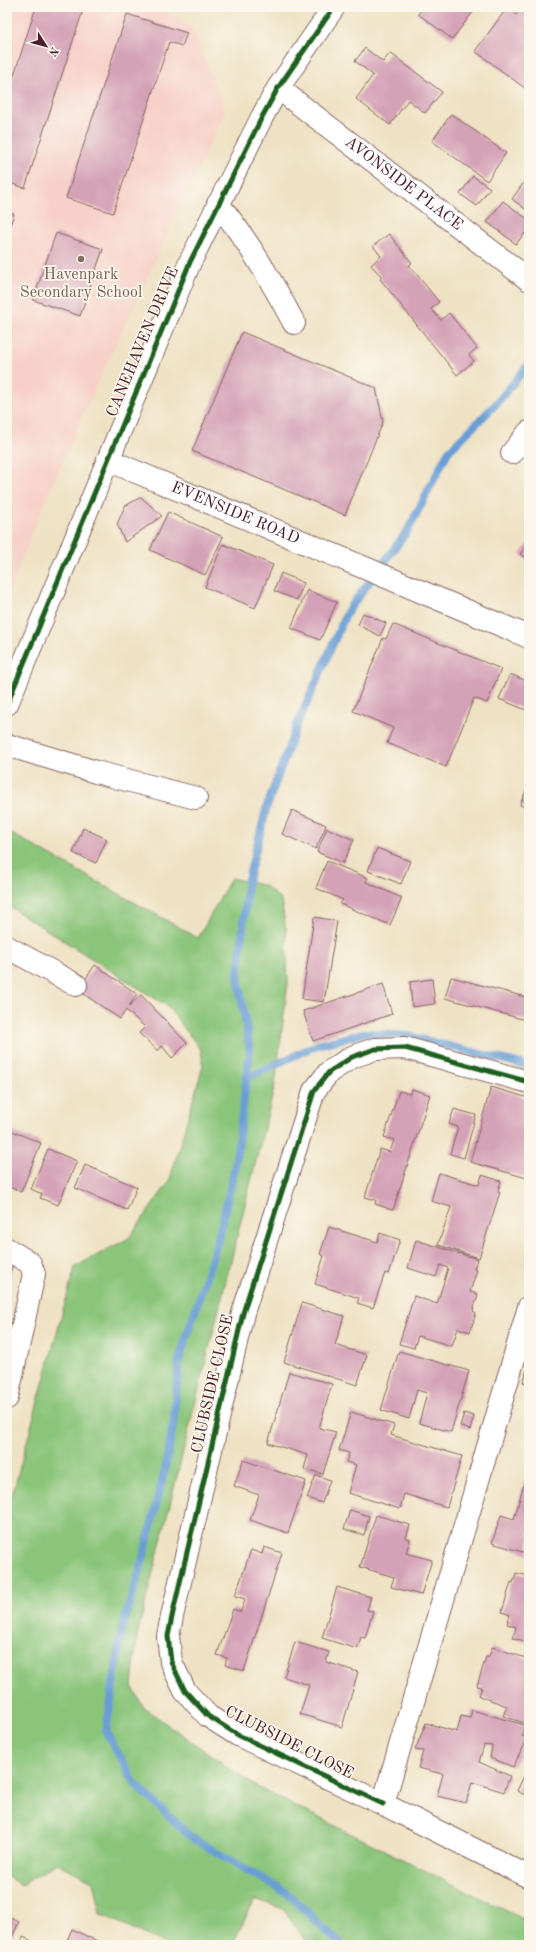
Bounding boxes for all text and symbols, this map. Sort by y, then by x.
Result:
north arrow [26,26,66,66]
text: N [46,44,60,58]
street label: AVONSIDE PLACE [342,134,465,234]
marker: Havenpark Secondary School [76,254,86,264]
street label: CANEHAVEN DRIVE [104,265,182,419]
place label: Havenpark Secondary School [20,267,142,301]
street label: EVENSIDE ROAD [169,479,302,547]
street label: CLUBSIDE CLOSE [189,1313,237,1455]
street label: CLUBSIDE CLOSE [222,1704,356,1782]

